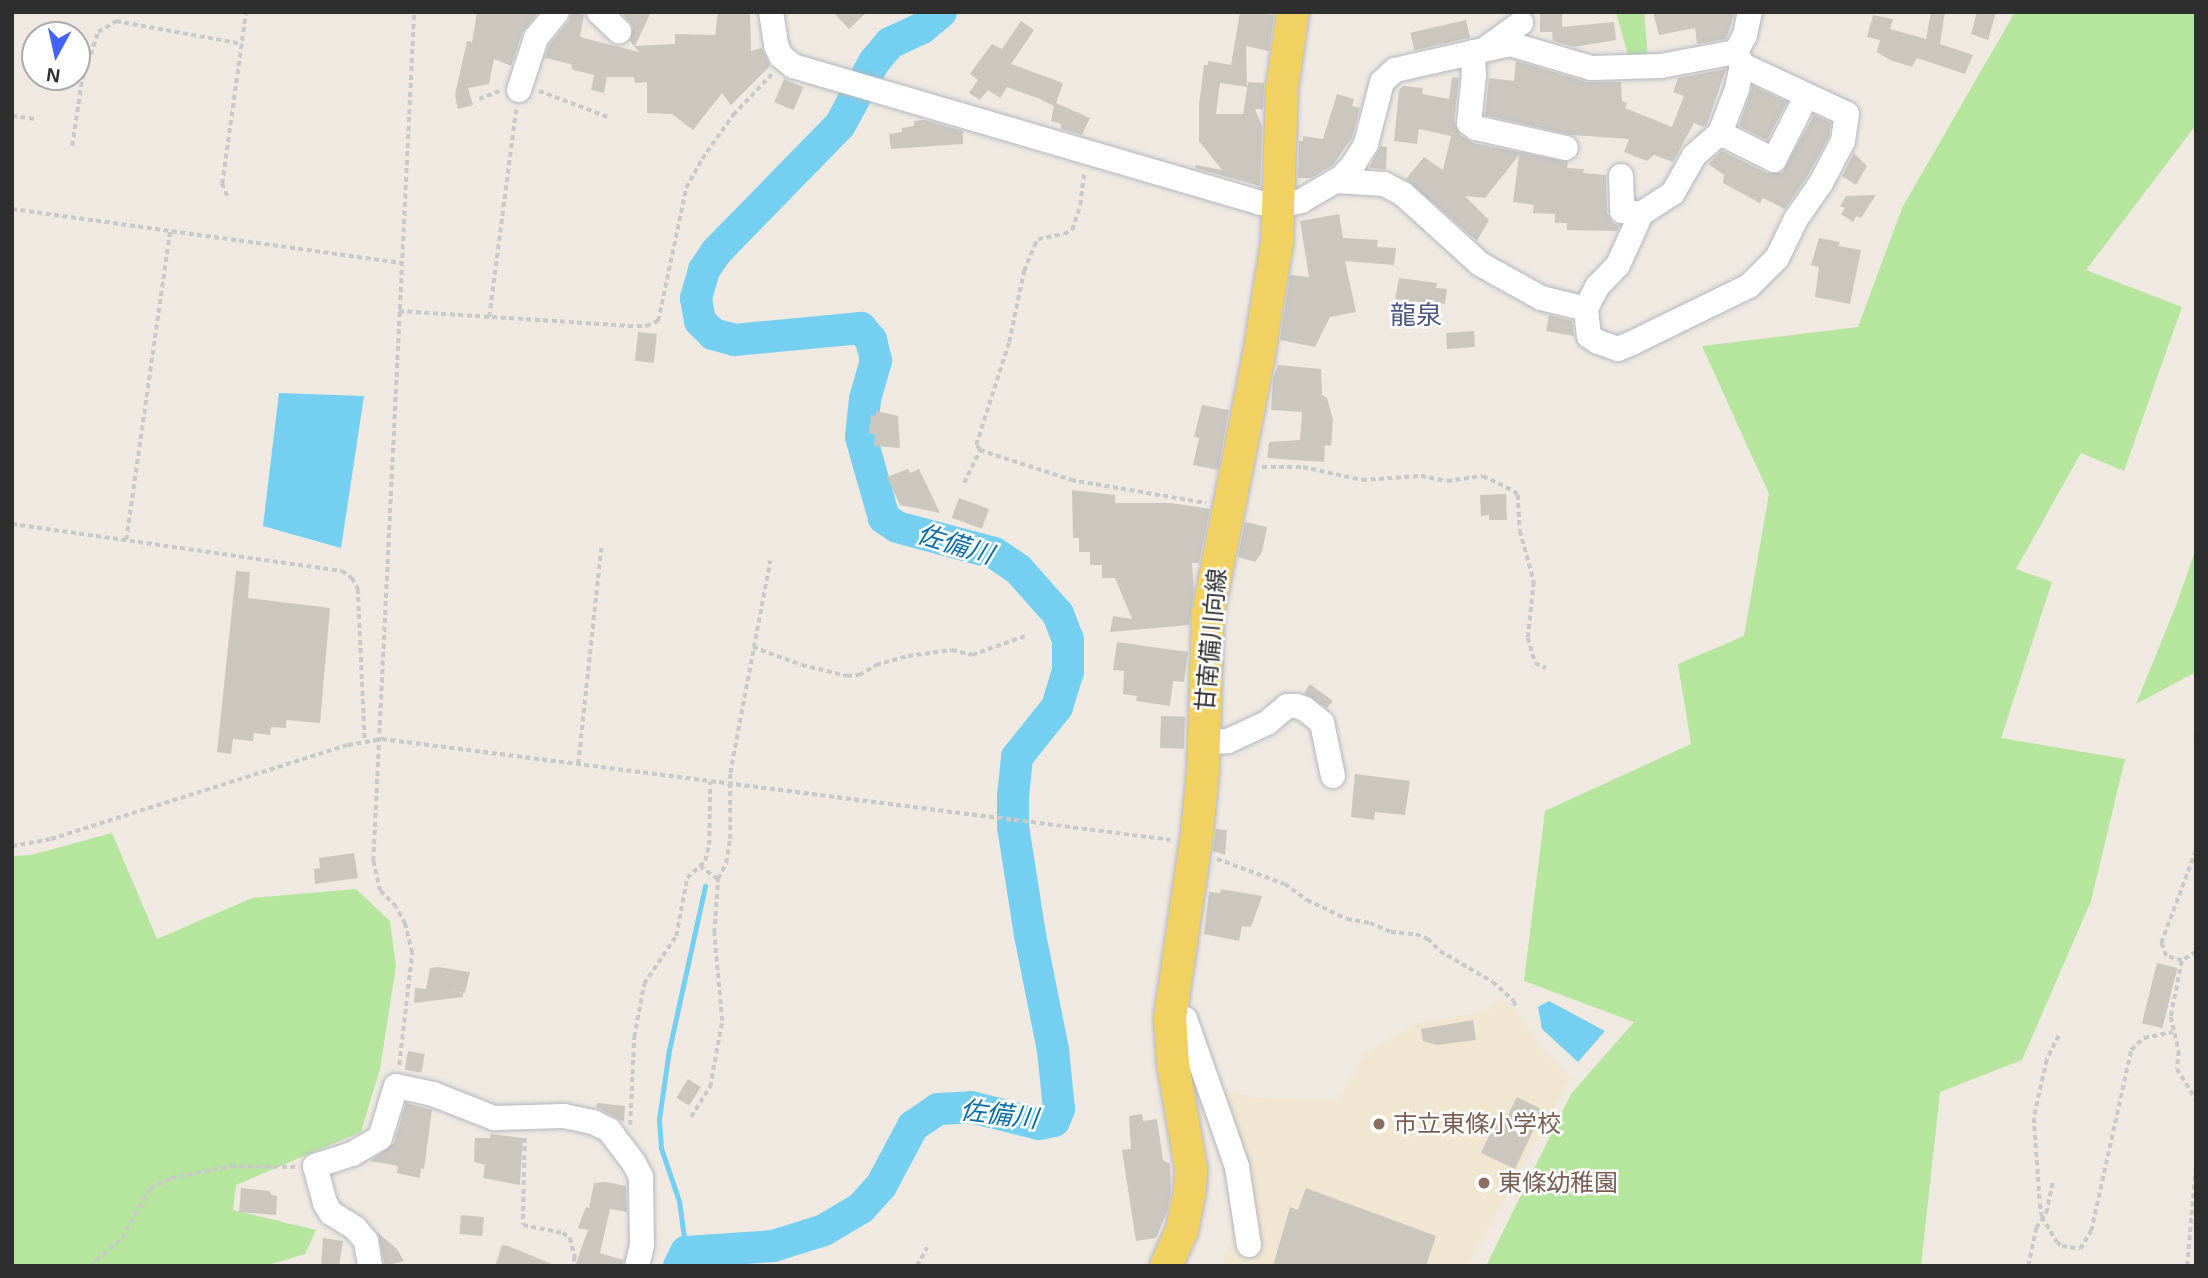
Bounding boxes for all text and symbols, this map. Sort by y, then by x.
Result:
north arrow [21,21,91,91]
text: N [45,64,62,87]
district label: 龍泉 [1390,300,1442,332]
water label: 佐備川 [913,519,997,571]
street label: 甘南備川向線 [1190,567,1232,713]
water label: 佐備川 [958,1095,1040,1135]
place label: 市立東條小学校 [1393,1110,1561,1138]
marker: 市立東條小学校 [1371,1116,1387,1132]
place label: 東條幼稚園 [1498,1169,1618,1197]
marker: 東條幼稚園 [1476,1175,1492,1191]

